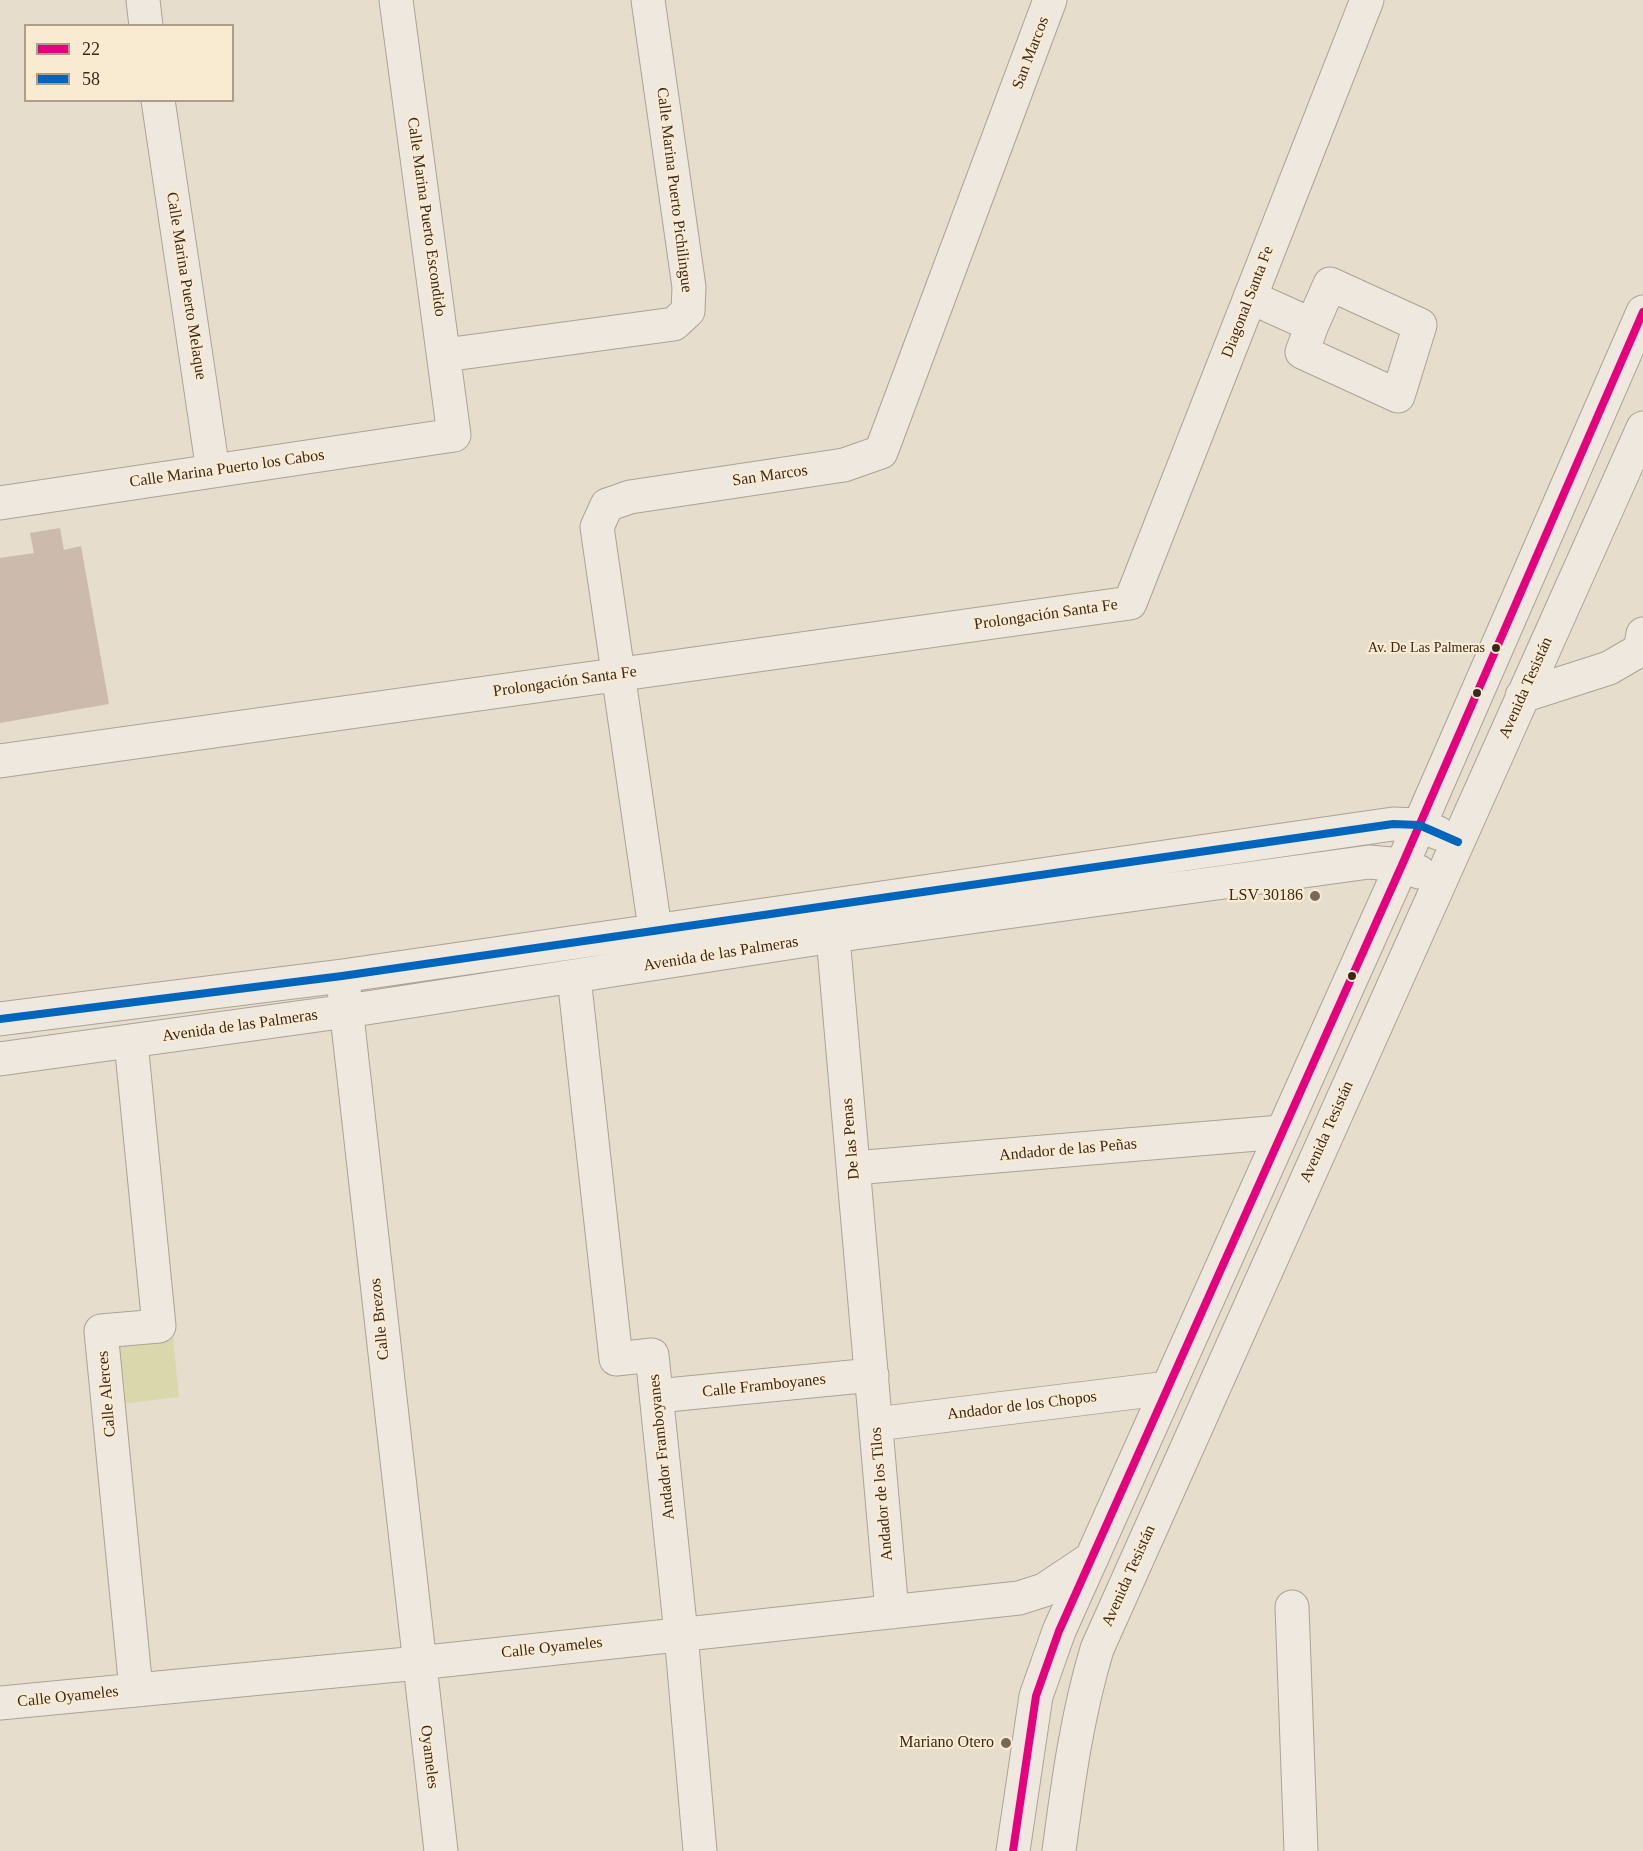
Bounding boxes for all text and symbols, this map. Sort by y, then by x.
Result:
street label: San Marcos [1008,14,1054,92]
legend [24,24,234,102]
text: 22 [82,39,100,59]
text: 58 [82,69,100,89]
street label: Calle Marina Puerto Pichilingue [652,86,696,294]
street label: Calle Marina Puerto Escondido [402,116,450,318]
street label: Calle Marina Puerto Melaque [162,191,210,381]
street label: Diagonal Santa Fe [1218,243,1278,361]
street label: Calle Marina Puerto los Cabos [128,446,326,492]
street label: San Marcos [731,461,809,491]
street label: Prolongación Santa Fe [973,595,1119,635]
street label: Avenida Tesistán [1495,634,1557,742]
place label: Av. De Las Palmeras [1368,640,1485,656]
marker: Av. De Las Palmeras [1490,642,1502,654]
street label: Prolongación Santa Fe [492,662,638,702]
unlabelled marker [1471,687,1483,699]
place label: LSV 30186 [1229,886,1303,906]
marker: LSV 30186 [1308,889,1322,903]
street label: Avenida de las Palmeras [642,932,800,976]
unlabelled marker [1346,970,1358,982]
street label: Avenida de las Palmeras [161,1006,319,1046]
street label: Avenida Tesistán [1296,1078,1358,1186]
street label: De las Penas [838,1097,864,1181]
street label: Andador de las Peñas [998,1134,1138,1166]
street label: Calle Brezos [366,1277,394,1361]
street label: Calle Alerces [94,1350,120,1438]
street label: Calle Framboyanes [701,1370,827,1402]
street label: Andador Framboyanes [645,1373,679,1521]
street label: Andador de los Chopos [946,1387,1098,1425]
street label: Andador de los Tilos [867,1426,897,1562]
street label: Avenida Tesistán [1098,1522,1160,1630]
street label: Calle Oyameles [500,1633,604,1663]
street label: Calle Oyameles [16,1682,120,1712]
street label: Oyameles [416,1724,442,1790]
place label: Mariano Otero [899,1733,994,1753]
marker: Mariano Otero [999,1736,1013,1750]

